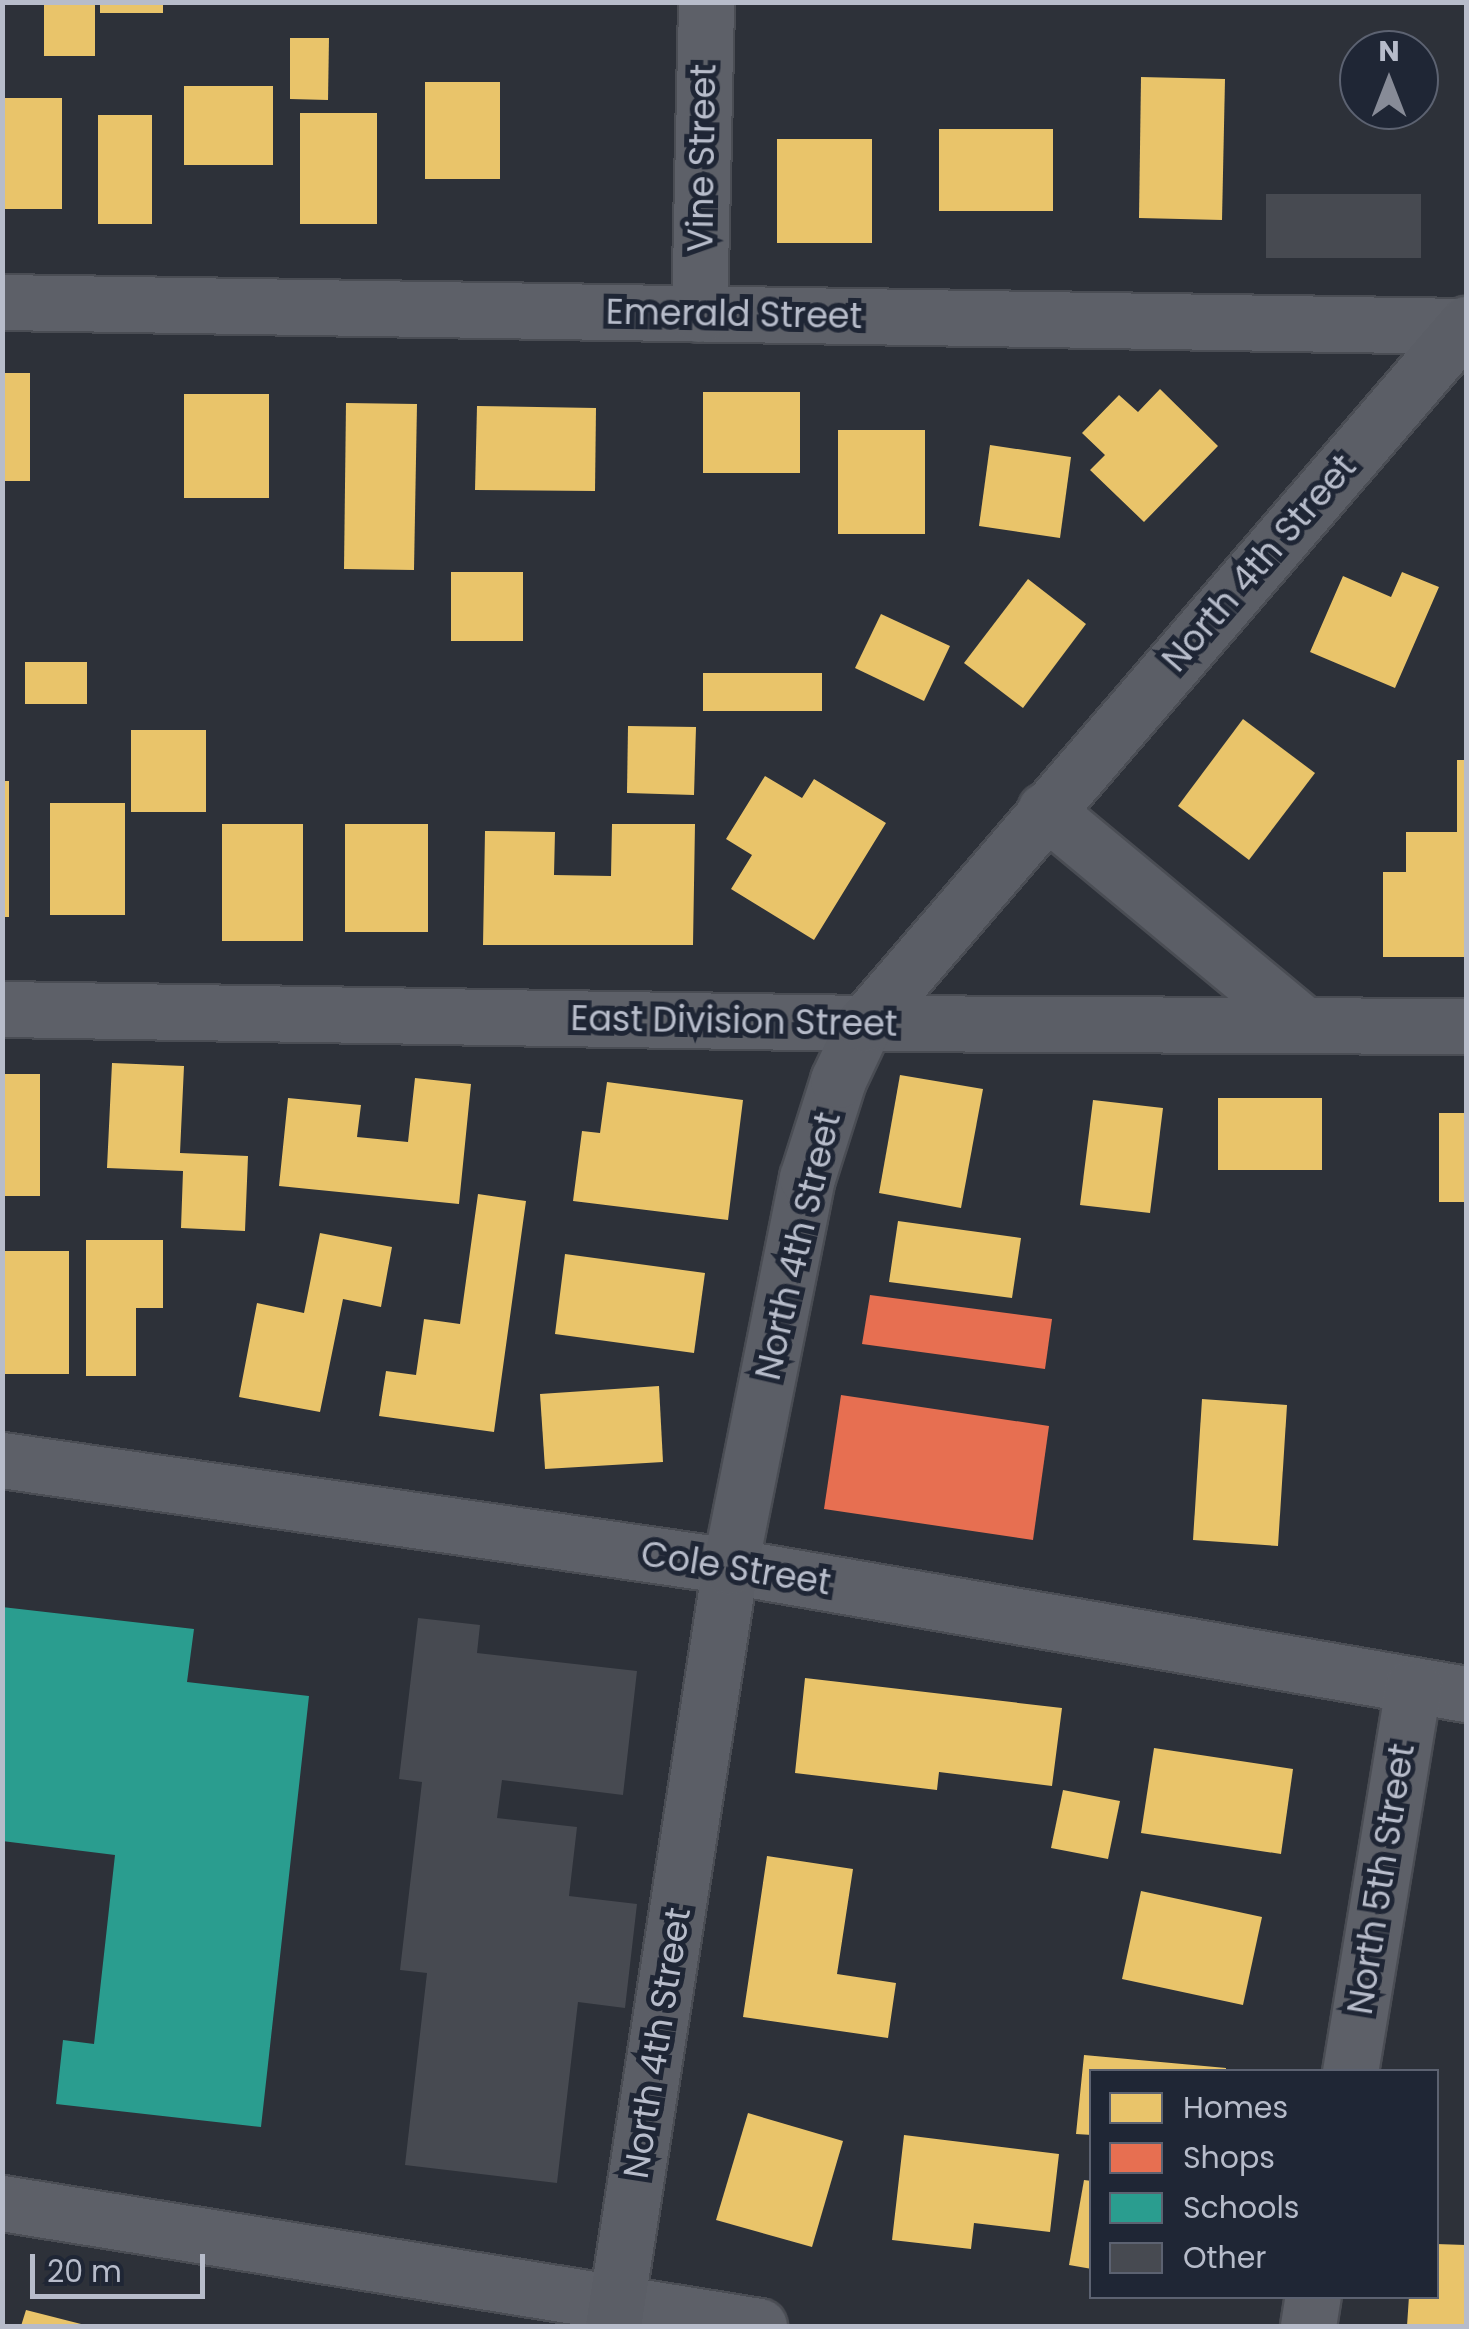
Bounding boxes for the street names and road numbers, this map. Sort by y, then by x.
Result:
street label: Vine Street [679,64,725,252]
street label: Emerald Street [605,291,863,337]
street label: North 4th Street [1153,446,1365,680]
street label: East Division Street [570,997,898,1045]
street label: North 4th Street [747,1108,849,1384]
street label: Cole Street [638,1532,834,1604]
street label: North 5th Street [1339,1741,1423,2017]
street label: North 4th Street [615,1905,699,2181]

